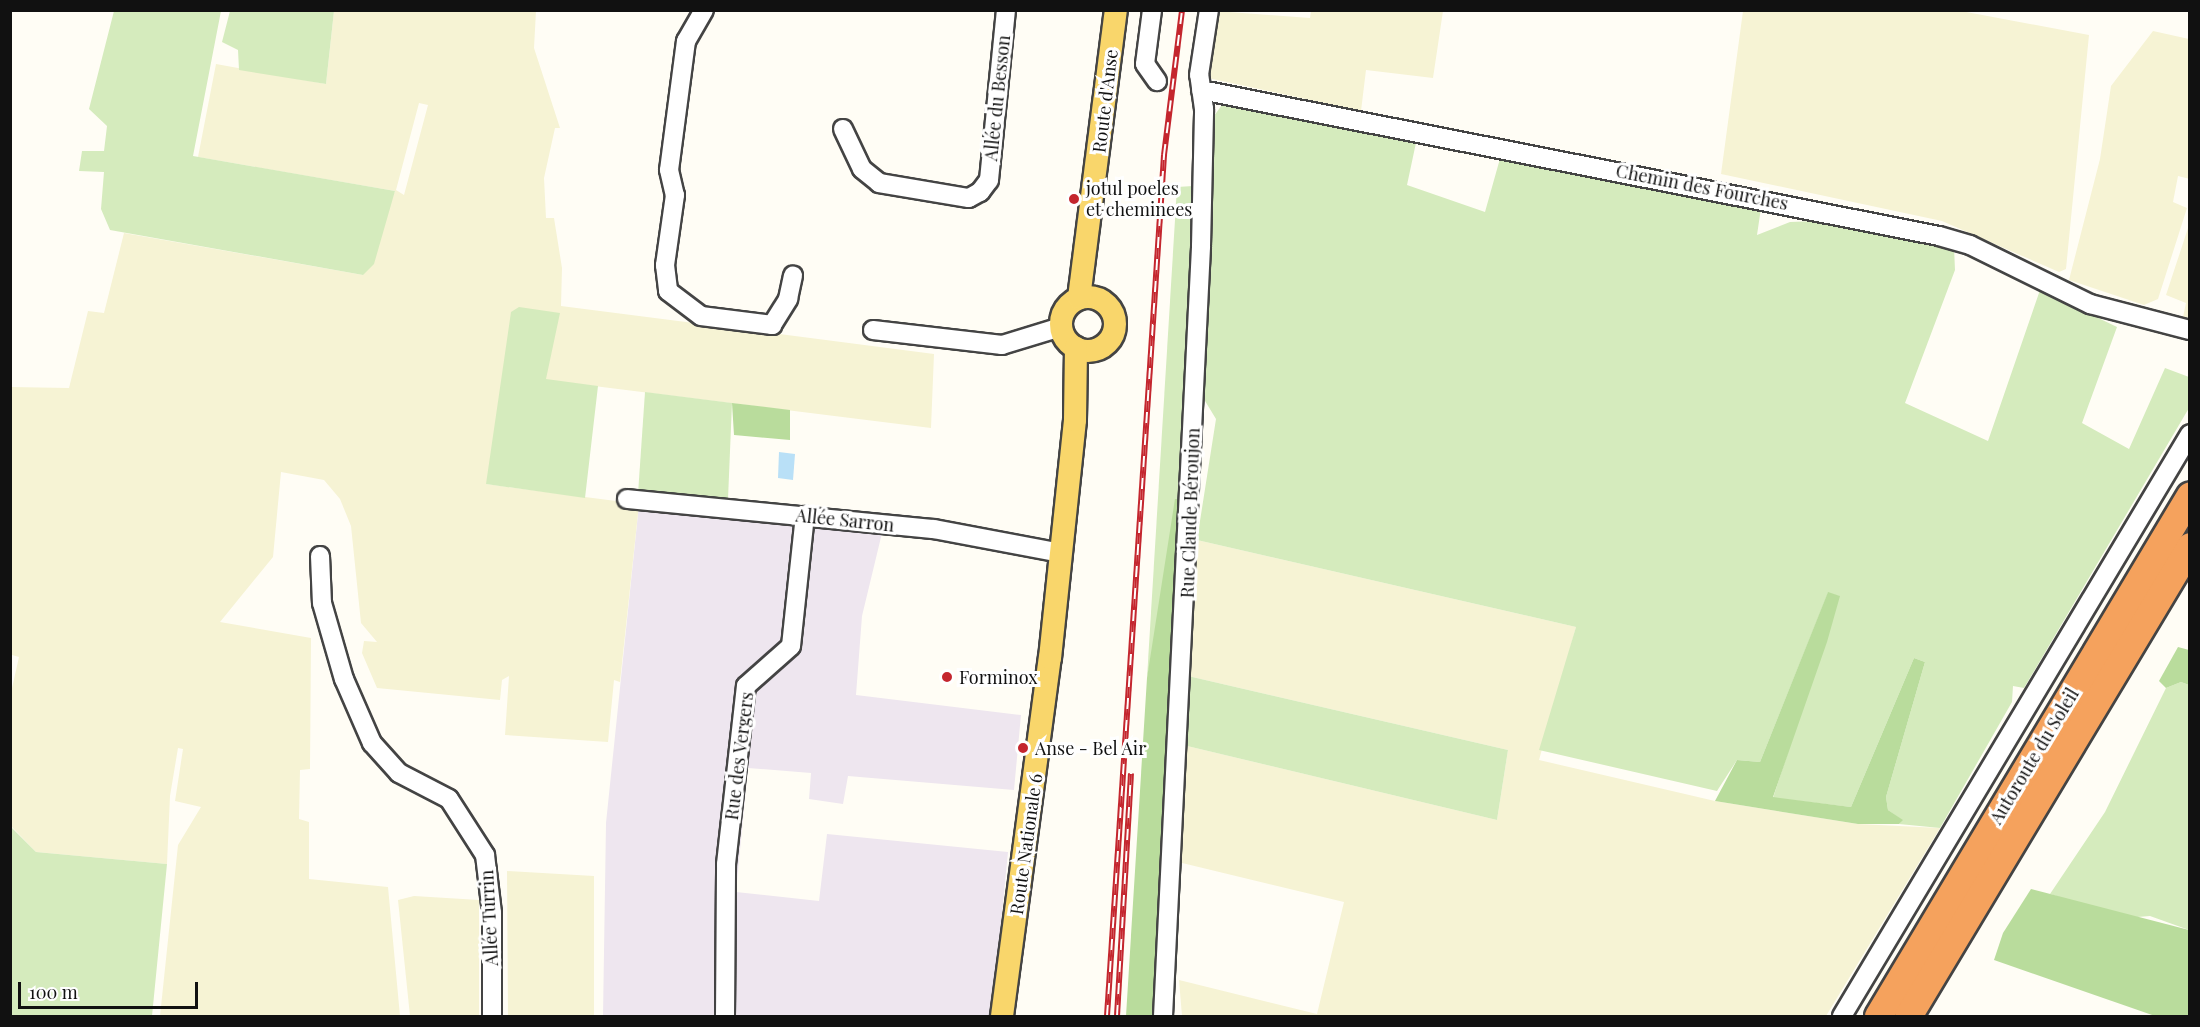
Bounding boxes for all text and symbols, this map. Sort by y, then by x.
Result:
street label: Allée du Besson [980,34,1014,162]
street label: Route d'Anse [1088,48,1122,154]
street label: Chemin des Fourches [1614,160,1790,214]
place label: jotul poeles et cheminees [1086,178,1193,220]
marker: jotul poeles et cheminees [1067,192,1081,206]
street label: Rue Claude Béroujon [1176,427,1204,599]
street label: Allée Sarron [795,504,895,536]
place label: Forminox [959,666,1038,688]
marker: Forminox [940,670,954,684]
street label: Autoroute du Soleil [1985,684,2083,828]
street label: Rue des Vergers [720,690,758,822]
place label: Anse - Bel Air [1035,737,1147,759]
marker: Anse - Bel Air [1016,741,1030,755]
street label: Route Nationale 6 [1005,772,1047,916]
street label: Allée Turrin [476,869,502,967]
scale bar [21,970,201,1008]
text: 100 m [29,980,78,1004]

